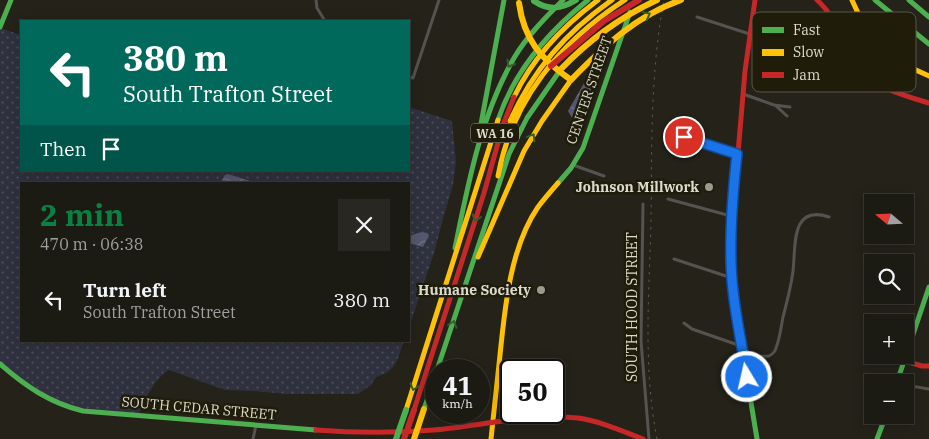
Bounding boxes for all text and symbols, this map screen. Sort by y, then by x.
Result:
one-way arrow [642,11,651,21]
legend [752,12,916,92]
text: Fast [793,21,821,39]
street label: CENTER STREET [562,33,616,147]
text: 380 m [123,35,228,81]
icon: left [40,40,105,105]
text: Slow [793,43,824,61]
one-way arrow [507,59,517,68]
text: Jam [793,66,820,84]
text: South Trafton Street [123,79,333,108]
pin [663,116,705,158]
icon: arrive [670,123,698,151]
road number: WA 16 [471,124,519,142]
one-way arrow [526,134,536,143]
icon: arrive [97,135,125,163]
text: Then [40,137,87,161]
place label: Johnson Millwork [576,178,699,196]
marker: Johnson Millwork [703,181,715,193]
north arrow [864,194,914,244]
map controls [864,194,914,424]
text: 2 min [40,195,124,234]
button: close [338,199,390,251]
one-way arrow [472,213,482,221]
street label: SOUTH HOOD STREET [623,232,641,382]
text: 470 m · 06:38 [40,234,143,254]
button: search [864,254,914,304]
text: Turn left [83,278,166,302]
place label: Humane Society [418,281,531,299]
marker: Humane Society [535,284,547,296]
icon: left [40,286,68,314]
text: 380 m [333,288,390,312]
text: South Trafton Street [83,302,236,322]
button: + [864,314,914,364]
one-way arrow [447,320,457,328]
position arrow [720,350,772,402]
speed limit sign: 50 [500,359,565,424]
text: 41 [442,369,473,402]
button: − [864,374,914,424]
one-way arrow [409,382,419,390]
street label: SOUTH CEDAR STREET [121,392,277,424]
text: km/h [442,396,473,411]

